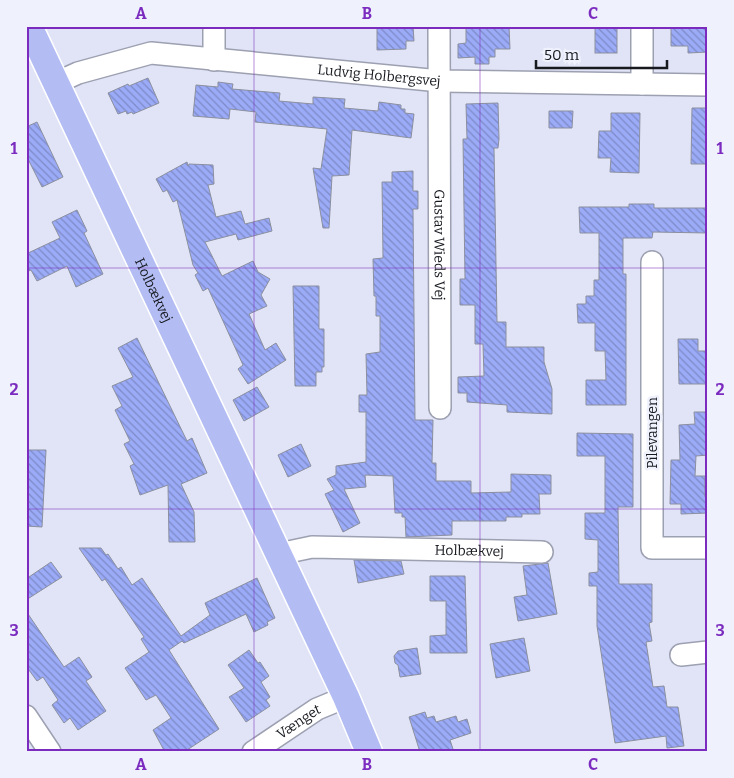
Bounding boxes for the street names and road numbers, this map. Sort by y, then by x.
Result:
street label: Ludvig Holbergsvej [317,61,441,90]
street label: Gustav Wieds Vej [430,189,448,301]
street label: Holbækvej [131,255,176,325]
street label: Pilevangen [644,397,661,469]
street label: Holbækvej [434,542,504,560]
street label: Vænget [273,701,323,743]

